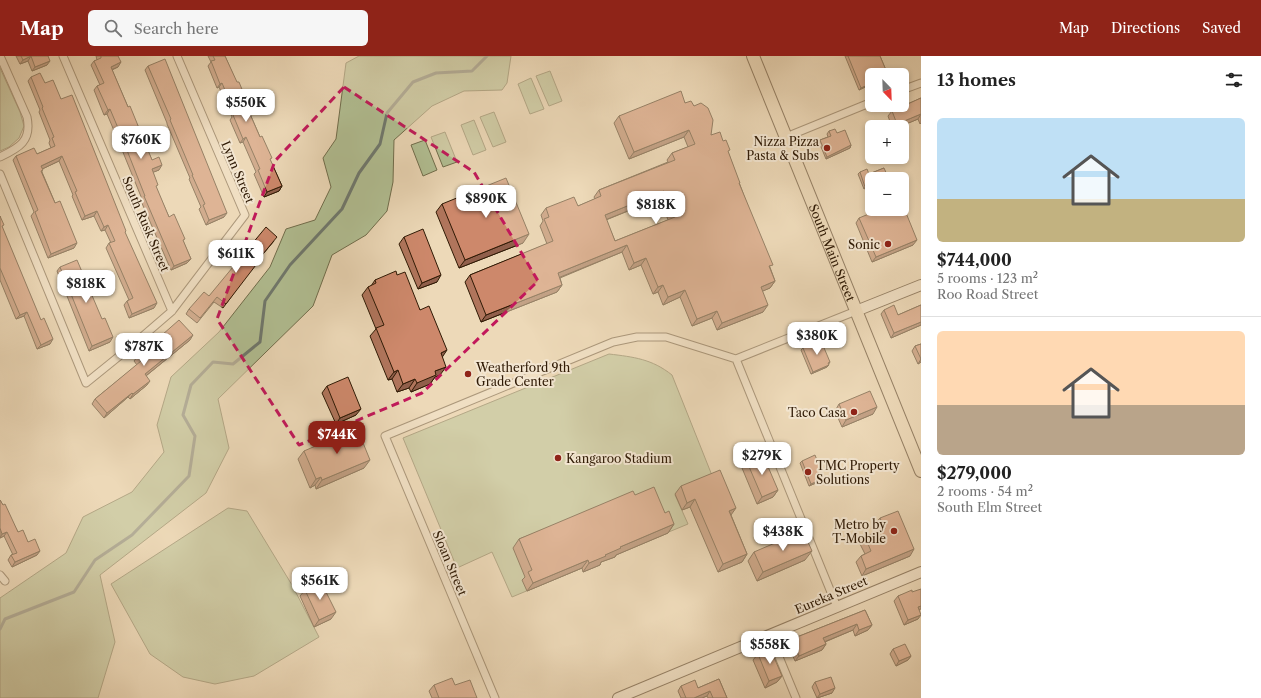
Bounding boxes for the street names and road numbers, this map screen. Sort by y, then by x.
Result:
street label: Lynn Street [218,139,258,206]
street label: South Rusk Street [119,174,173,275]
street label: South Main Street [806,202,859,304]
street label: Sloan Street [430,528,471,598]
street label: Eureka Street [792,573,870,617]

